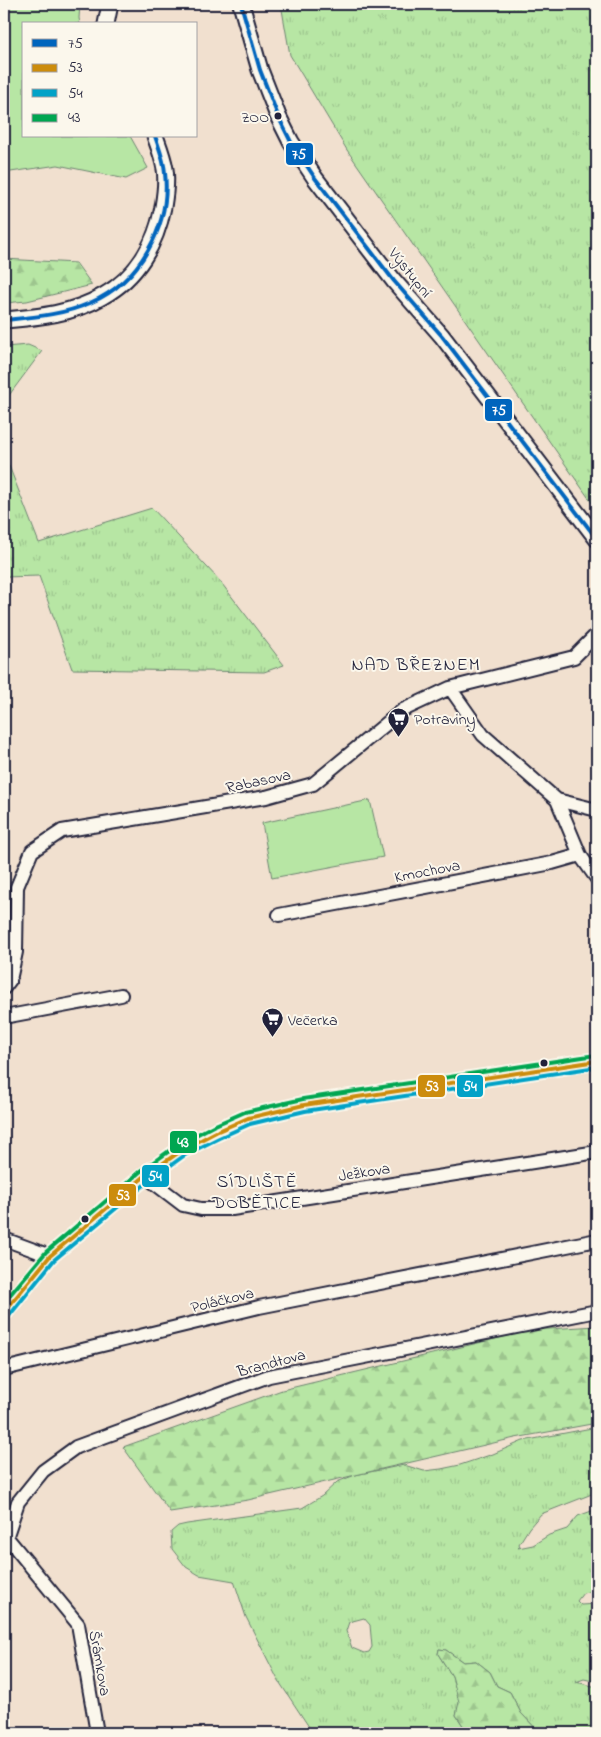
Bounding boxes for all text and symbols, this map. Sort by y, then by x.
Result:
legend [22,22,198,138]
text: 75 [68,33,83,55]
text: 53 [68,57,83,79]
text: 54 [68,83,83,105]
text: 43 [68,107,80,129]
place label: ZOO [241,107,269,129]
marker: ZOO [273,111,283,121]
line badge: 75 [285,142,314,166]
text: 75 [292,145,306,166]
street label: Výstupní [381,242,437,304]
line badge: 75 [484,398,513,422]
text: 75 [492,401,506,422]
district label: NAD BŘEZNEM [351,653,481,679]
supermarket icon: Potraviny [386,706,410,737]
place label: Potraviny [414,708,476,732]
street label: Rabasova [224,763,293,801]
street label: Kmochova [393,854,462,890]
supermarket icon: Večerka [260,1007,284,1038]
place label: Večerka [287,1009,338,1033]
unlabelled marker [539,1058,549,1068]
line badge: 53 [417,1074,446,1098]
line badge: 54 [456,1074,484,1098]
text: 53 [425,1077,439,1098]
text: 54 [463,1077,477,1098]
line badge: 43 [169,1130,198,1154]
text: 43 [176,1133,189,1154]
street label: Ježkova [337,1157,392,1189]
line badge: 54 [141,1164,170,1188]
text: 54 [148,1167,162,1188]
district label: SÍDLIŠTĚ DOBĚTICE [211,1170,302,1217]
line badge: 53 [108,1183,137,1207]
text: 53 [116,1186,130,1207]
unlabelled marker [80,1214,90,1224]
street label: Poláčkova [188,1282,257,1320]
street label: Brandtova [234,1343,308,1385]
street label: Šrámkova [81,1629,117,1698]

